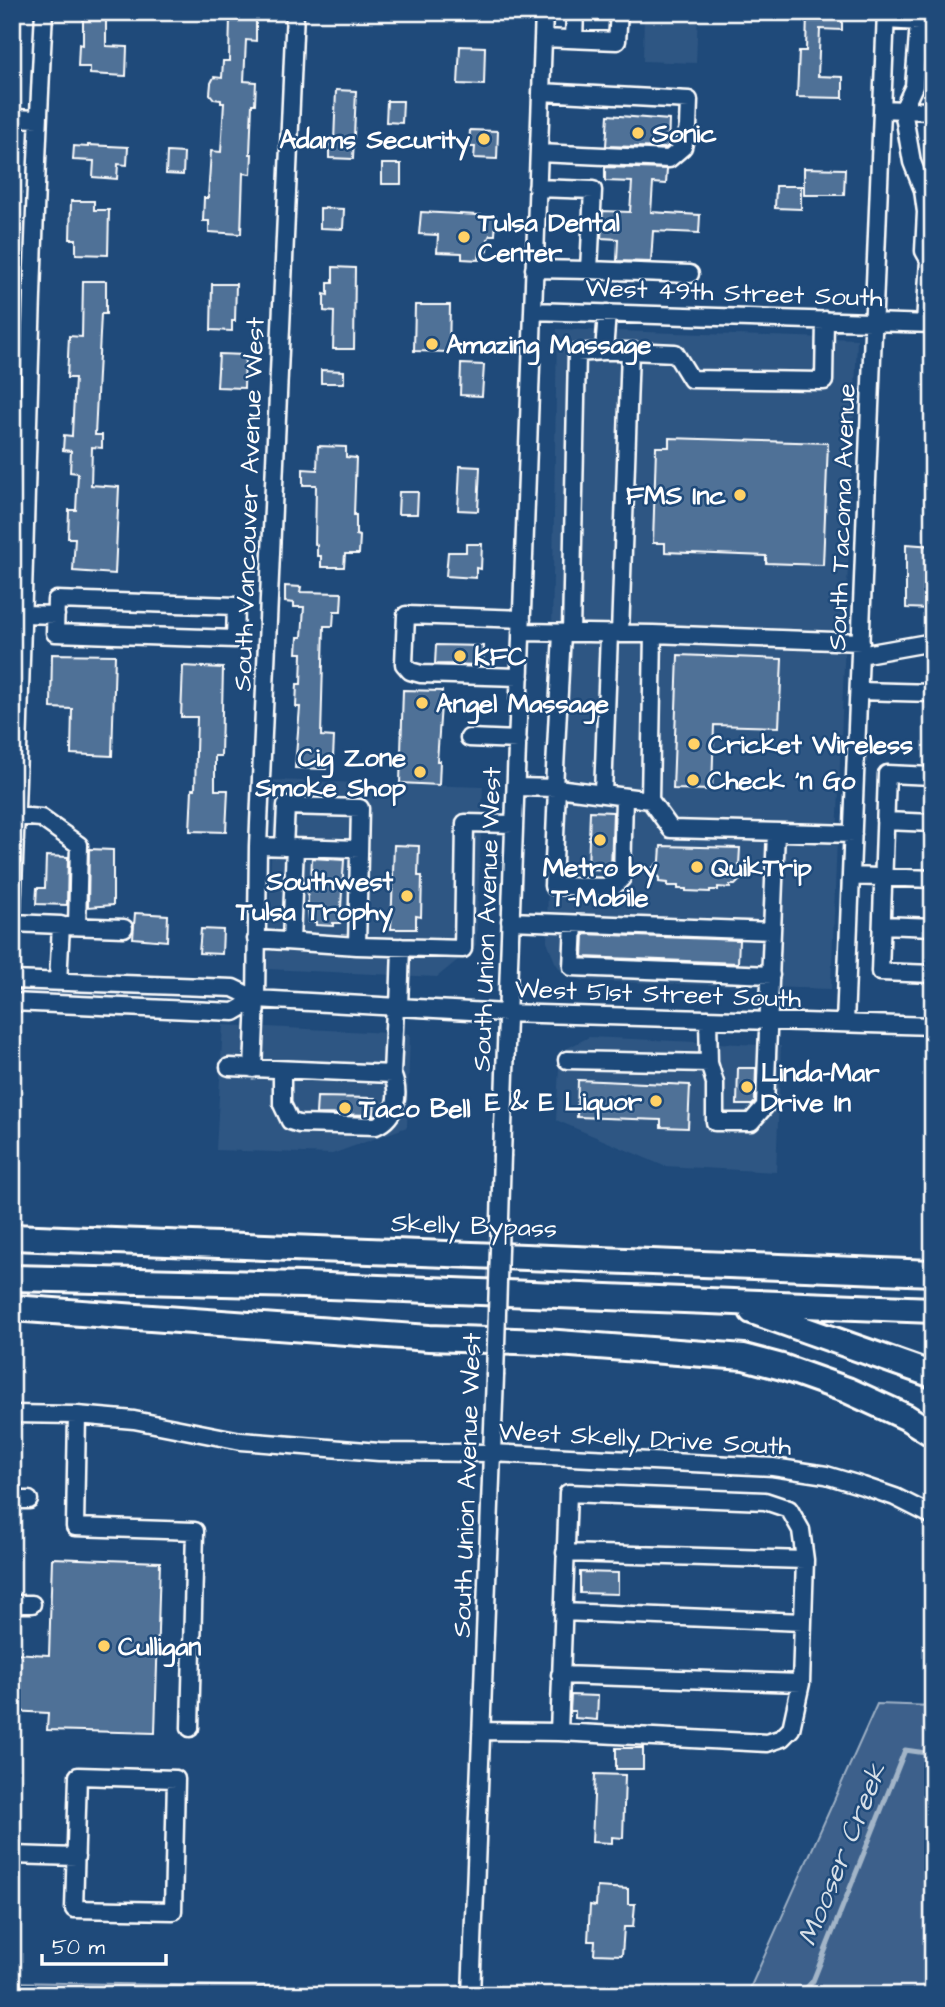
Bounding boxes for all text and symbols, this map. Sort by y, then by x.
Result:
place label: Sonic [651,116,717,152]
place label: Adams Security [280,122,471,161]
marker: Sonic [630,125,646,141]
marker: Adams Security [476,131,492,147]
place label: Tulsa Dental Center [477,205,620,271]
marker: Tulsa Dental Center [456,229,472,245]
street label: West 49th Street South [585,270,883,316]
street label: South Vancouver Avenue West [224,316,274,692]
place label: Amazing Massage [446,327,651,366]
marker: Amazing Massage [424,336,440,352]
street label: South Tacoma Avenue [819,383,865,651]
place label: FMS Inc [626,478,727,514]
marker: FMS Inc [732,487,748,503]
place label: KFC [474,639,527,675]
marker: KFC [452,648,468,664]
place label: Angel Massage [436,686,609,725]
marker: Angel Massage [414,695,430,711]
place label: Cricket Wireless [708,727,913,763]
marker: Cricket Wireless [686,736,702,752]
place label: Cig Zone Smoke Shop [254,740,407,806]
place label: Check 'n Go [707,763,856,799]
marker: Cig Zone Smoke Shop [412,764,428,780]
street label: South Union Avenue West [464,766,510,1072]
marker: Check 'n Go [685,772,701,788]
marker: Metro by T-Mobile [592,832,608,848]
place label: Metro by T-Mobile [543,850,658,916]
place label: QuikTrip [711,850,812,886]
marker: QuikTrip [689,859,705,875]
place label: Southwest Tulsa Trophy [235,864,394,933]
marker: Southwest Tulsa Trophy [399,888,415,904]
street label: West 51st Street South [514,971,802,1017]
place label: Linda-Mar Drive In [761,1055,880,1121]
marker: Linda-Mar Drive In [739,1079,755,1095]
place label: E & E Liquor [485,1084,643,1120]
place label: Taco Bell [358,1091,471,1127]
marker: E & E Liquor [648,1093,664,1109]
marker: Taco Bell [337,1100,353,1116]
street label: Skelly Bypass [390,1205,558,1249]
street label: South Union Avenue West [444,1332,490,1638]
street label: West Skelly Drive South [498,1413,792,1467]
place label: Culligan [118,1629,201,1668]
marker: Culligan [96,1638,112,1654]
water label: Mooser Creek [788,1757,897,1951]
scale bar [42,1923,166,1967]
text: 50 m [52,1933,106,1962]

